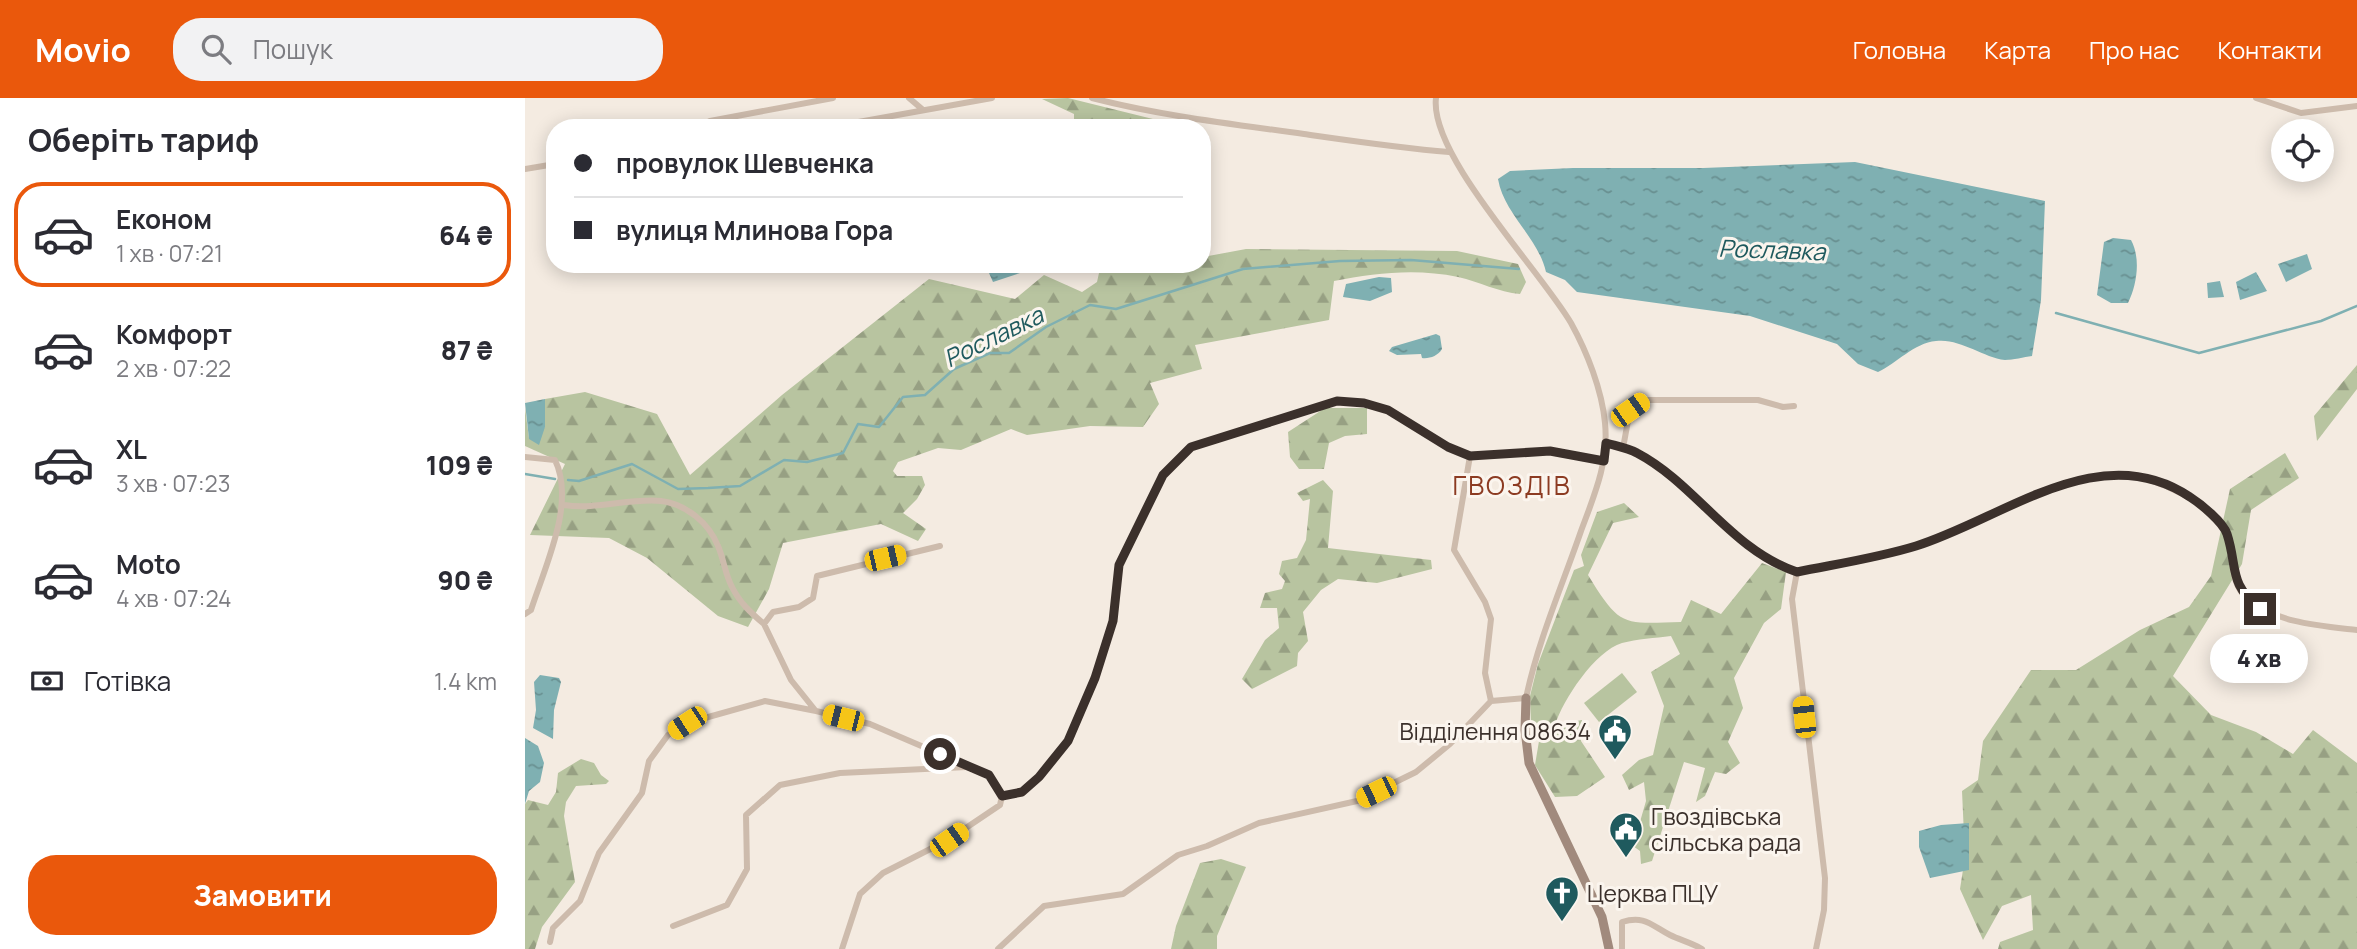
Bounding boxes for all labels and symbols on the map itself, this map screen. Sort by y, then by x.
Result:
water label: Рославка [1718,231,1828,267]
water label: Рославка [938,297,1050,374]
car [1607,389,1654,431]
district label: ГВОЗДІВ [1452,467,1572,503]
car [863,543,908,573]
route end [2244,593,2276,625]
callout: 4 хв [2211,634,2309,682]
car [1792,695,1817,739]
car [664,703,711,743]
car [821,703,866,733]
public building icon: Відділення 08634 [1596,712,1634,761]
place label: Відділення 08634 [1400,715,1591,747]
route start [924,738,956,770]
car [1353,773,1400,811]
place label: Гвоздівська сільська рада [1651,800,1801,858]
public building icon: Гвоздівська сільська рада [1607,810,1645,859]
car [926,819,973,861]
church icon: Церква ПЦУ [1543,874,1581,923]
place label: Церква ПЦУ [1587,877,1718,909]

